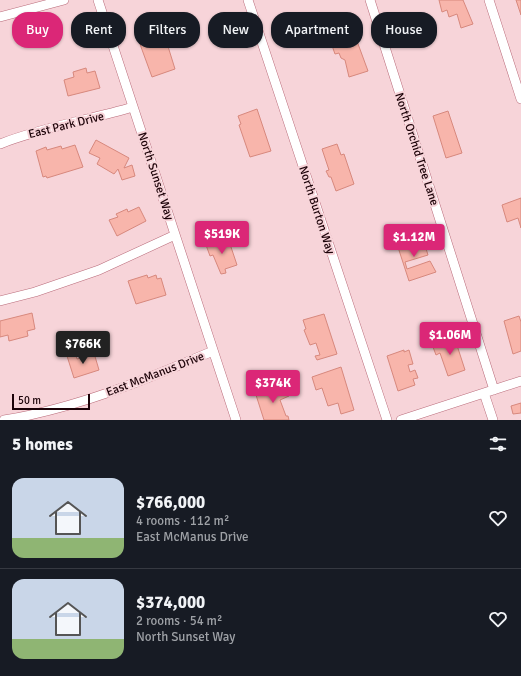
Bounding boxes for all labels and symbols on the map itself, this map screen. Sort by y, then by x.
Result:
street label: North Orchid Tree Lane [391,91,442,208]
street label: East Park Drive [27,109,105,142]
street label: North Sunset Way [134,130,177,222]
street label: North Burton Way [295,164,338,256]
pin: $519K [194,221,250,255]
pin: $1.12M [381,224,447,258]
pin: $1.06M [417,322,483,356]
pin: $766K [55,331,111,365]
street label: East McManus Drive [104,349,206,400]
pin: $374K [245,370,301,404]
scale bar [12,392,90,411]

